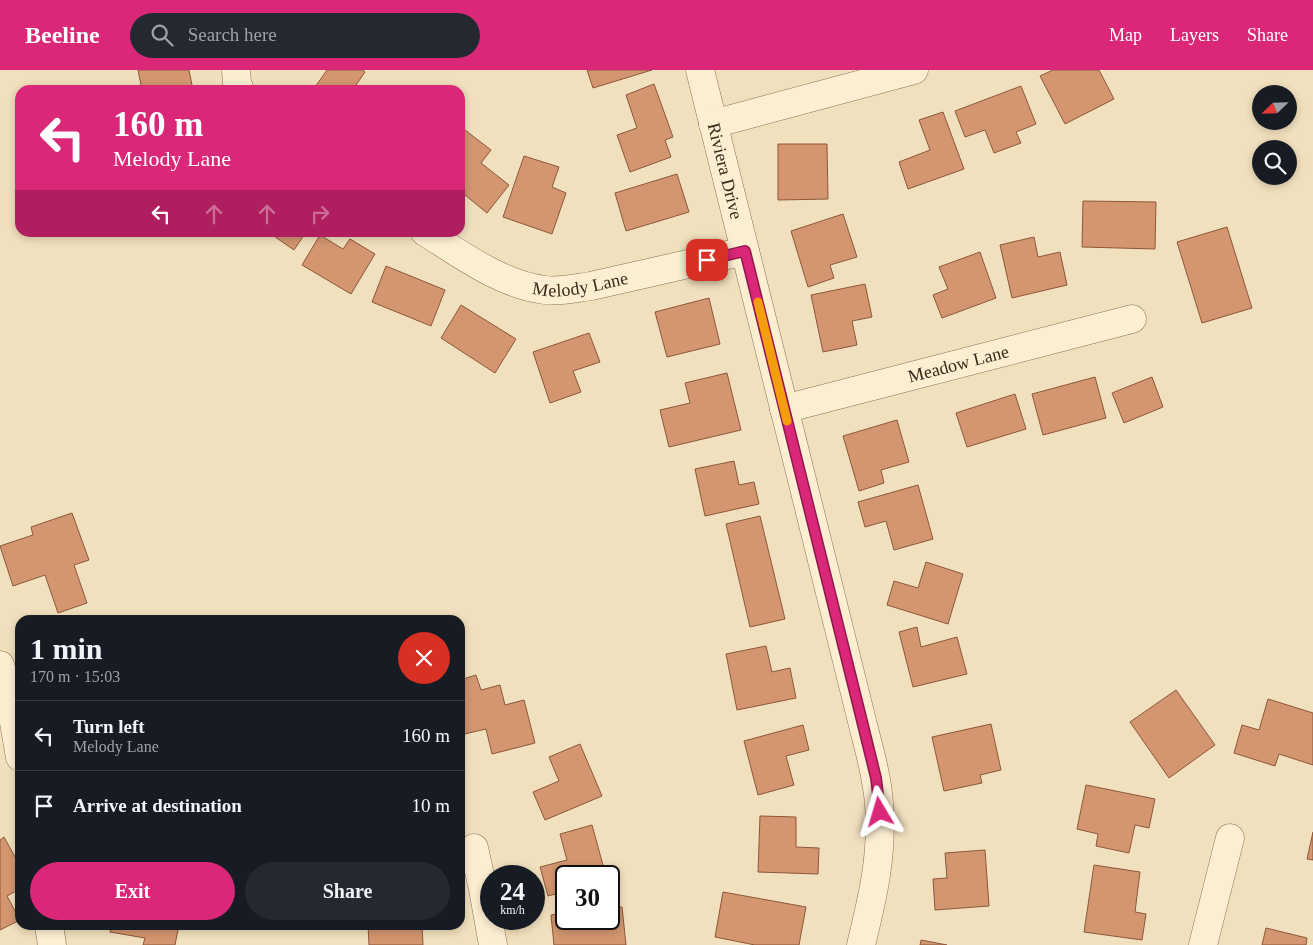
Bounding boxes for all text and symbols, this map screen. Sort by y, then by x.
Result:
search box [130,13,480,58]
icon: search [148,21,176,49]
text: Beeline [25,22,100,48]
text: Search here [188,24,277,45]
text: Map [1109,25,1142,45]
text: Layers [1170,25,1219,45]
text: Share [1247,25,1288,45]
north arrow [1252,85,1298,130]
map controls [1252,85,1297,185]
icon: left [30,105,95,170]
text: 160 m [113,105,203,144]
street label: Riviera Drive [704,121,747,221]
button: search [1252,140,1297,185]
text: Melody Lane [113,146,231,171]
icon: left [147,200,175,228]
icon: ahead [200,200,228,228]
icon: ahead [253,200,281,228]
icon: right [306,200,334,228]
pin [686,239,728,281]
icon: arrive [693,246,721,274]
street label: Melody Lane [531,268,630,301]
street label: Meadow Lane [906,341,1011,387]
text: 1 min [30,632,103,665]
button: close [398,632,450,684]
text: 170 m · 15:03 [30,668,120,685]
text: Turn left [73,716,145,737]
icon: left [30,722,58,750]
text: 160 m [402,725,450,746]
text: Melody Lane [73,738,159,755]
position arrow [853,785,905,837]
icon: arrive [30,792,58,820]
text: Arrive at destination [73,795,242,816]
text: 10 m [411,795,450,816]
button: Exit [30,862,235,920]
button: Share [245,862,450,920]
speed limit sign: 30 [555,865,620,930]
text: 24 [500,878,525,905]
text: km/h [500,903,525,917]

